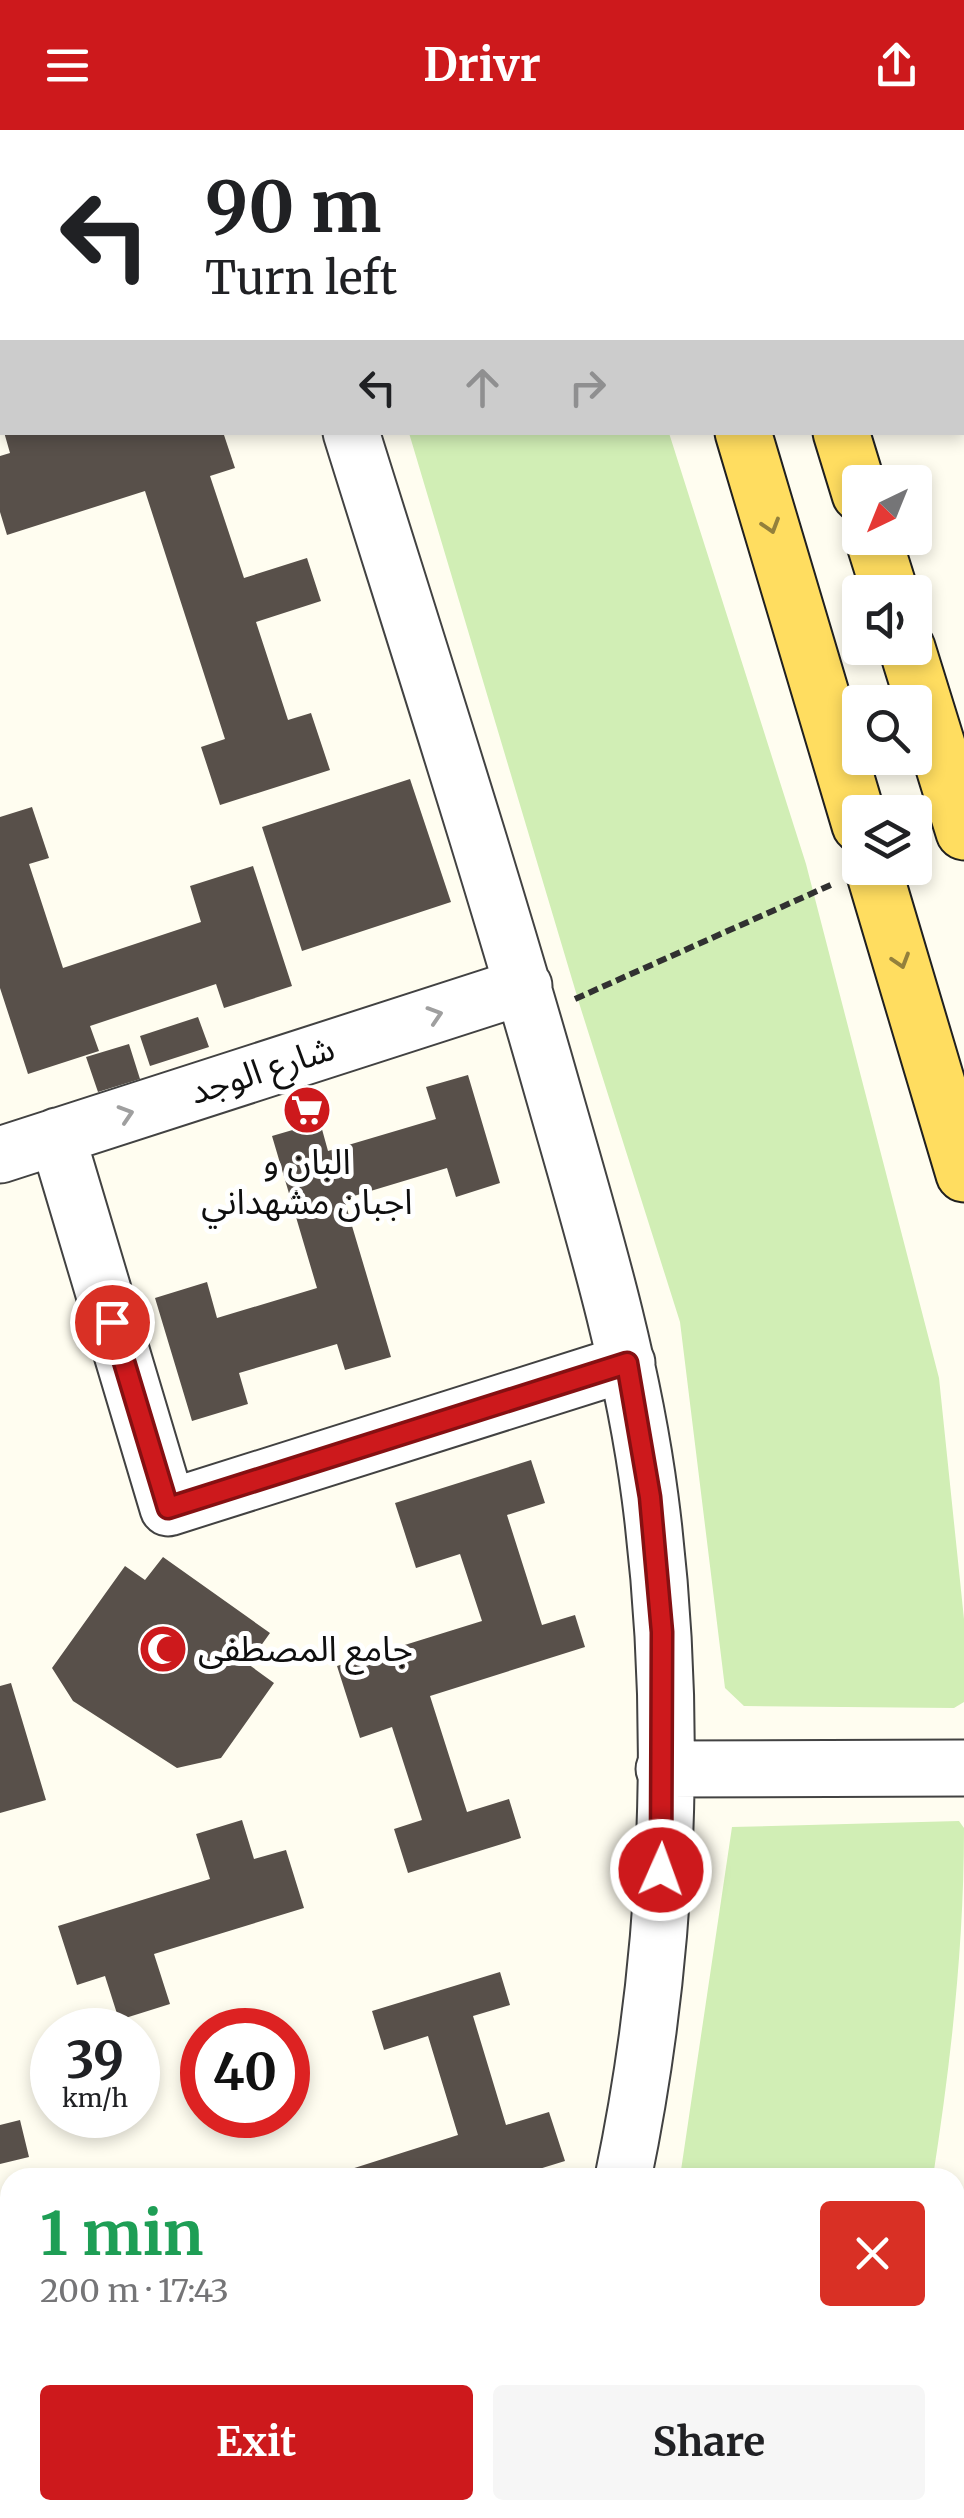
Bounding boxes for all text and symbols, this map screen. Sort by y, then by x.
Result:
text: Drivr [423,37,541,93]
icon: menu [40,38,95,93]
icon: share [869,38,924,93]
text: 90 m [205,163,382,251]
icon: left [40,170,170,300]
text: Turn left [205,250,397,306]
icon: left [350,360,405,415]
icon: ahead [455,360,510,415]
icon: right [560,360,615,415]
north arrow [842,465,932,555]
map controls [842,465,932,885]
one-way arrow [759,517,780,534]
button: sound [842,575,932,665]
button: search [842,685,932,775]
button: layers [842,795,932,885]
one-way arrow [889,952,910,969]
one-way arrow [426,1006,443,1026]
street label: شارع الوجد [184,1026,341,1118]
supermarket icon: البان و اجبان مشهداني [281,1084,333,1136]
one-way arrow [117,1105,134,1126]
place label: البان و اجبان مشهداني [201,1140,413,1229]
pin [70,1280,155,1365]
icon: arrive [85,1295,140,1350]
mosque icon: جامع المصطفى [137,1623,189,1675]
place label: جامع المصطفى [198,1627,413,1675]
position arrow [609,1818,713,1922]
speed limit sign: 40 [180,2008,310,2138]
text: 39 [66,2029,124,2092]
text: km/h [62,2082,128,2114]
text: 1 min [40,2196,203,2271]
button: close [820,2201,925,2306]
text: 200 m · 17:43 [40,2271,229,2311]
button: Exit [40,2385,473,2500]
button: Share [493,2385,925,2500]

